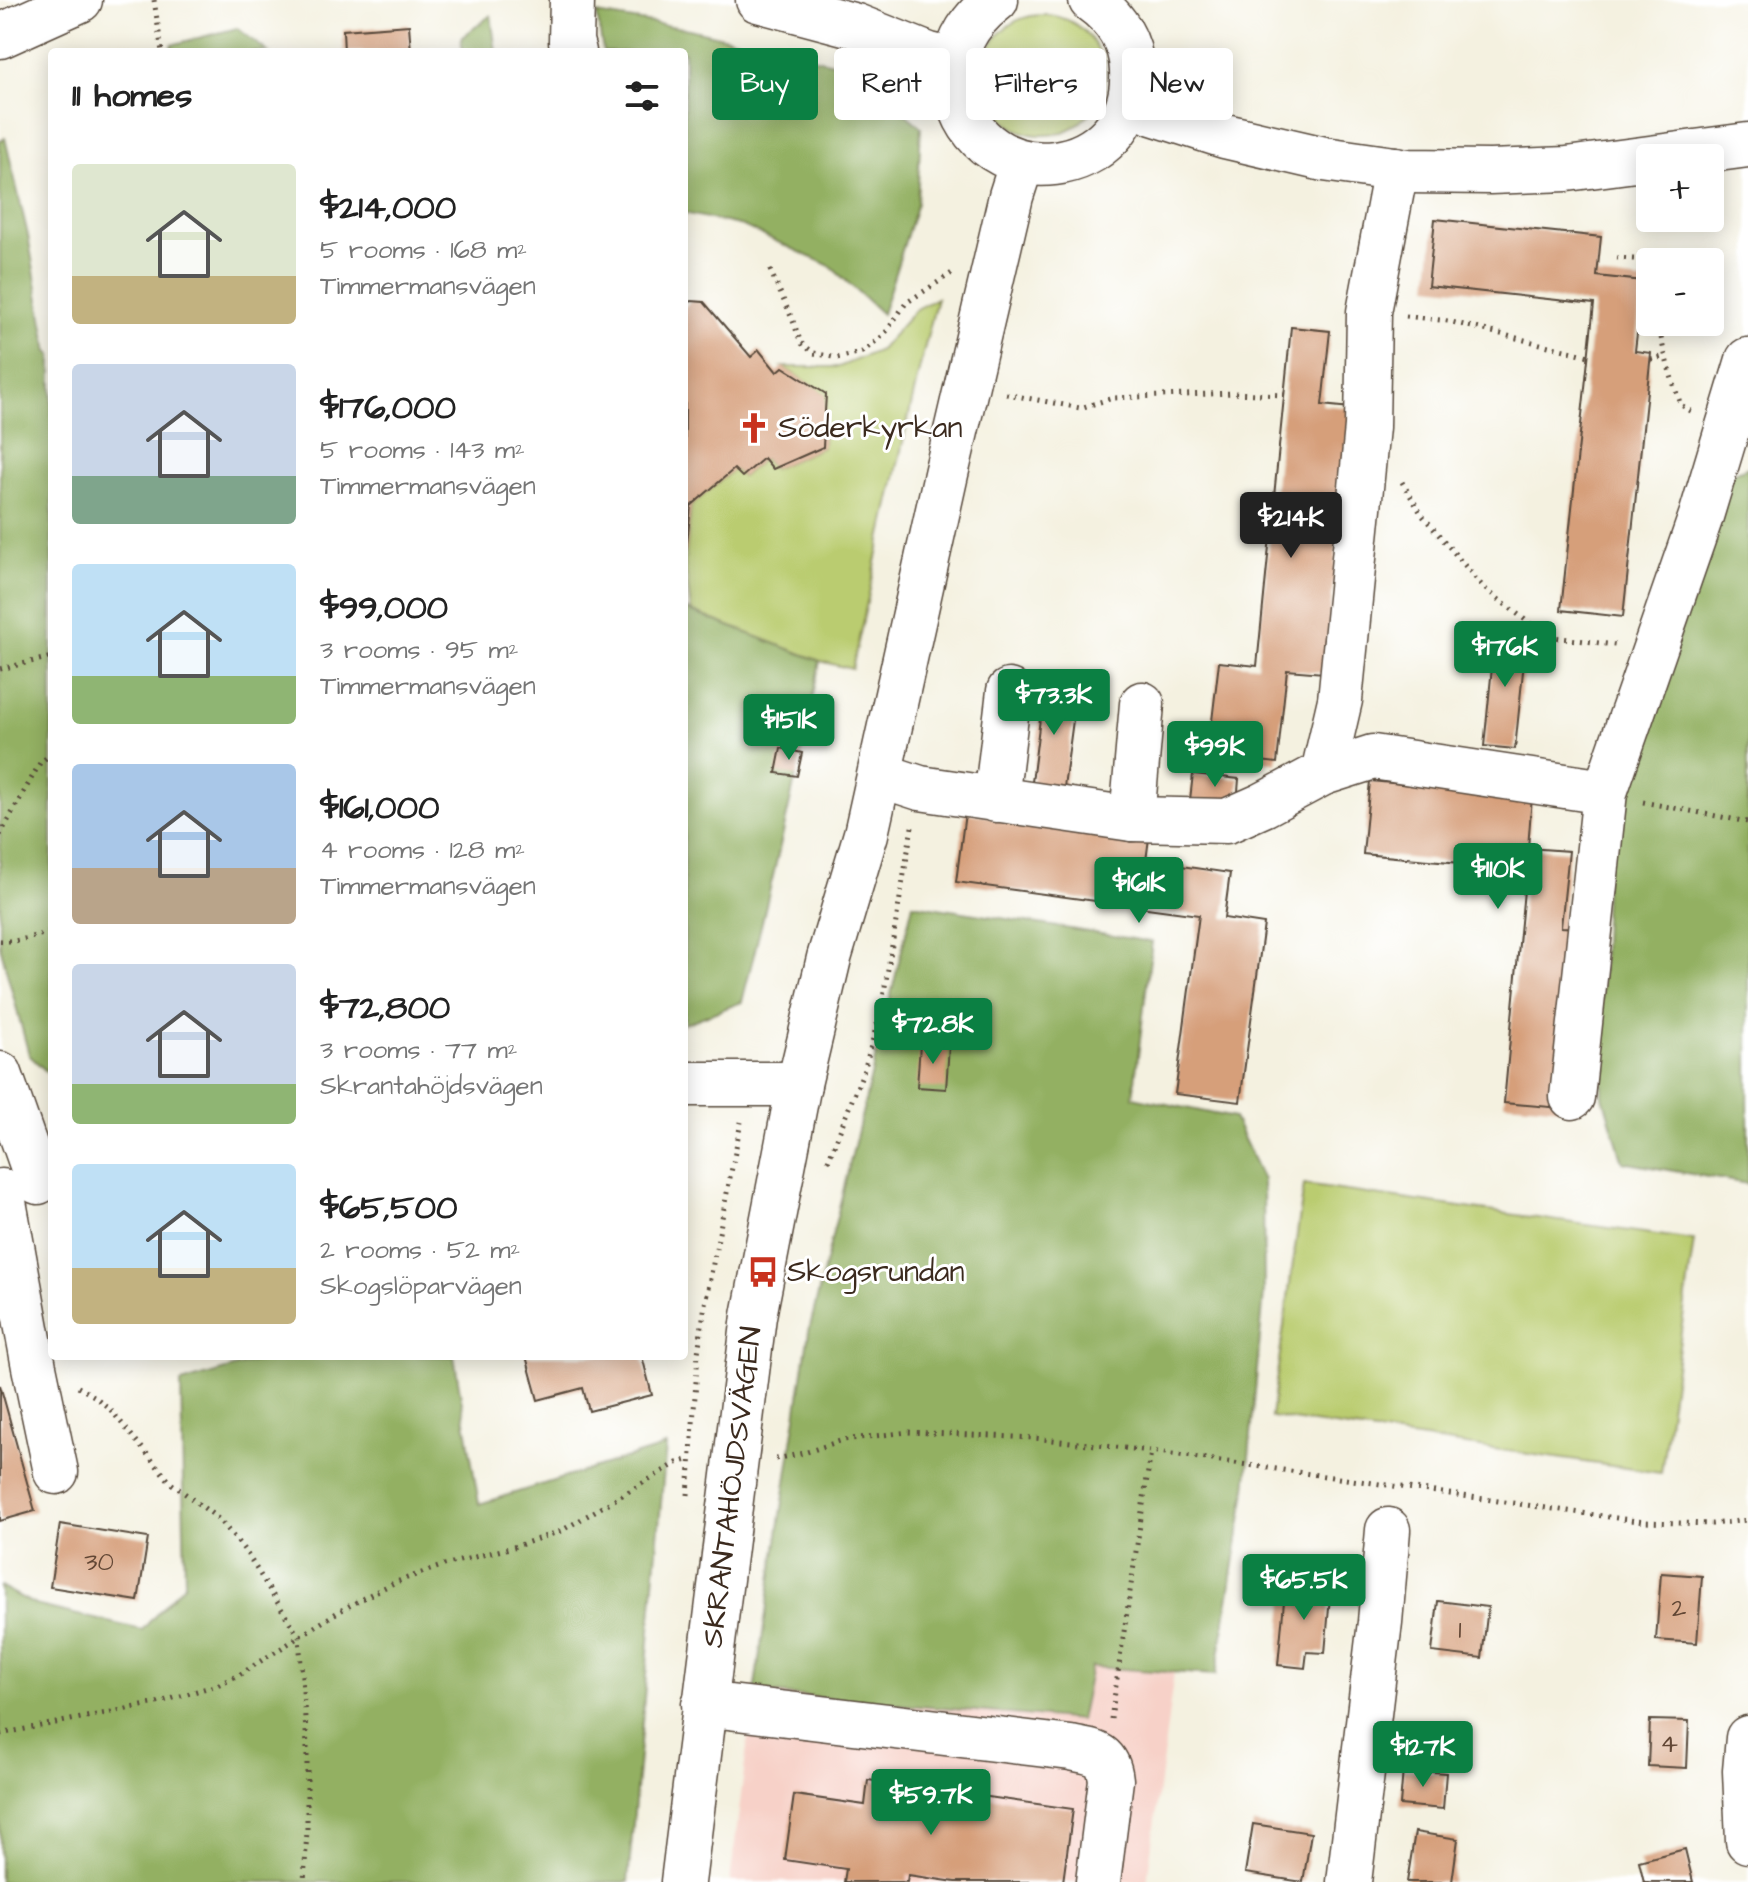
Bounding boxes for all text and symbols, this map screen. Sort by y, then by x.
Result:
chip: Buy [712,48,818,120]
chip: Rent [834,48,950,120]
chip: Filters [966,48,1106,120]
chip: New [1122,48,1233,120]
text: 11 homes [72,72,192,120]
icon: filters [620,74,664,118]
map controls [1636,144,1724,336]
button: + [1636,144,1724,232]
text: $214,000 [320,184,456,232]
icon: home [136,196,232,292]
text: 5 rooms · 168 m² [320,232,527,268]
button: − [1636,248,1724,336]
text: Timmermansvägen [320,268,536,304]
text: $176,000 [320,384,456,432]
icon: home [136,396,232,492]
place label: Söderkyrkan [778,407,962,450]
church icon: Söderkyrkan [737,411,771,445]
text: 5 rooms · 143 m² [320,432,525,468]
text: Timmermansvägen [320,468,536,504]
pin: $214K [1235,492,1347,560]
text: $214K [1258,500,1324,536]
text: $99,000 [320,584,448,632]
icon: home [136,596,232,692]
pin: $176K [1449,621,1561,689]
text: $176K [1472,629,1538,665]
text: 3 rooms · 95 m² [320,632,519,668]
text: Timmermansvägen [320,668,536,704]
pin: $73.3K [989,669,1119,737]
text: $73.3K [1016,677,1092,713]
pin: $151K [733,694,845,762]
text: $151K [761,702,817,738]
pin: $99K [1168,721,1262,789]
text: $99K [1185,729,1245,765]
text: $161,000 [320,784,439,832]
icon: home [136,796,232,892]
text: 4 rooms · 128 m² [320,832,525,868]
pin: $110K [1442,843,1554,911]
text: $110K [1471,851,1525,887]
pin: $161K [1083,857,1195,925]
text: $161K [1112,865,1166,901]
text: Timmermansvägen [320,868,536,904]
text: $72,800 [320,984,450,1032]
icon: home [136,996,232,1092]
pin: $72.8K [868,998,998,1066]
text: $72.8K [892,1006,974,1042]
text: 3 rooms · 77 m² [320,1032,517,1068]
text: Skrantahöjdsvägen [320,1068,543,1104]
text: $65,500 [320,1184,457,1232]
icon: home [136,1196,232,1292]
text: 2 rooms · 52 m² [320,1232,520,1268]
place label: Skogsrundan [787,1251,965,1294]
bus stop icon: Skogsrundan [746,1255,780,1289]
text: Skogslöparvägen [320,1268,522,1304]
street label: SKRANTAHÖJDSVÄGEN [691,1324,773,1650]
house number: 30 [84,1544,114,1580]
pin: $65.5K [1239,1554,1369,1622]
text: $65.5K [1261,1562,1348,1598]
house number: 2 [1672,1590,1687,1626]
house number: 1 [1458,1612,1462,1648]
pin: $127K [1367,1721,1479,1789]
house number: 4 [1660,1726,1678,1762]
text: $127K [1391,1729,1455,1765]
pin: $59.7K [866,1769,996,1837]
text: $59.7K [889,1777,973,1813]

